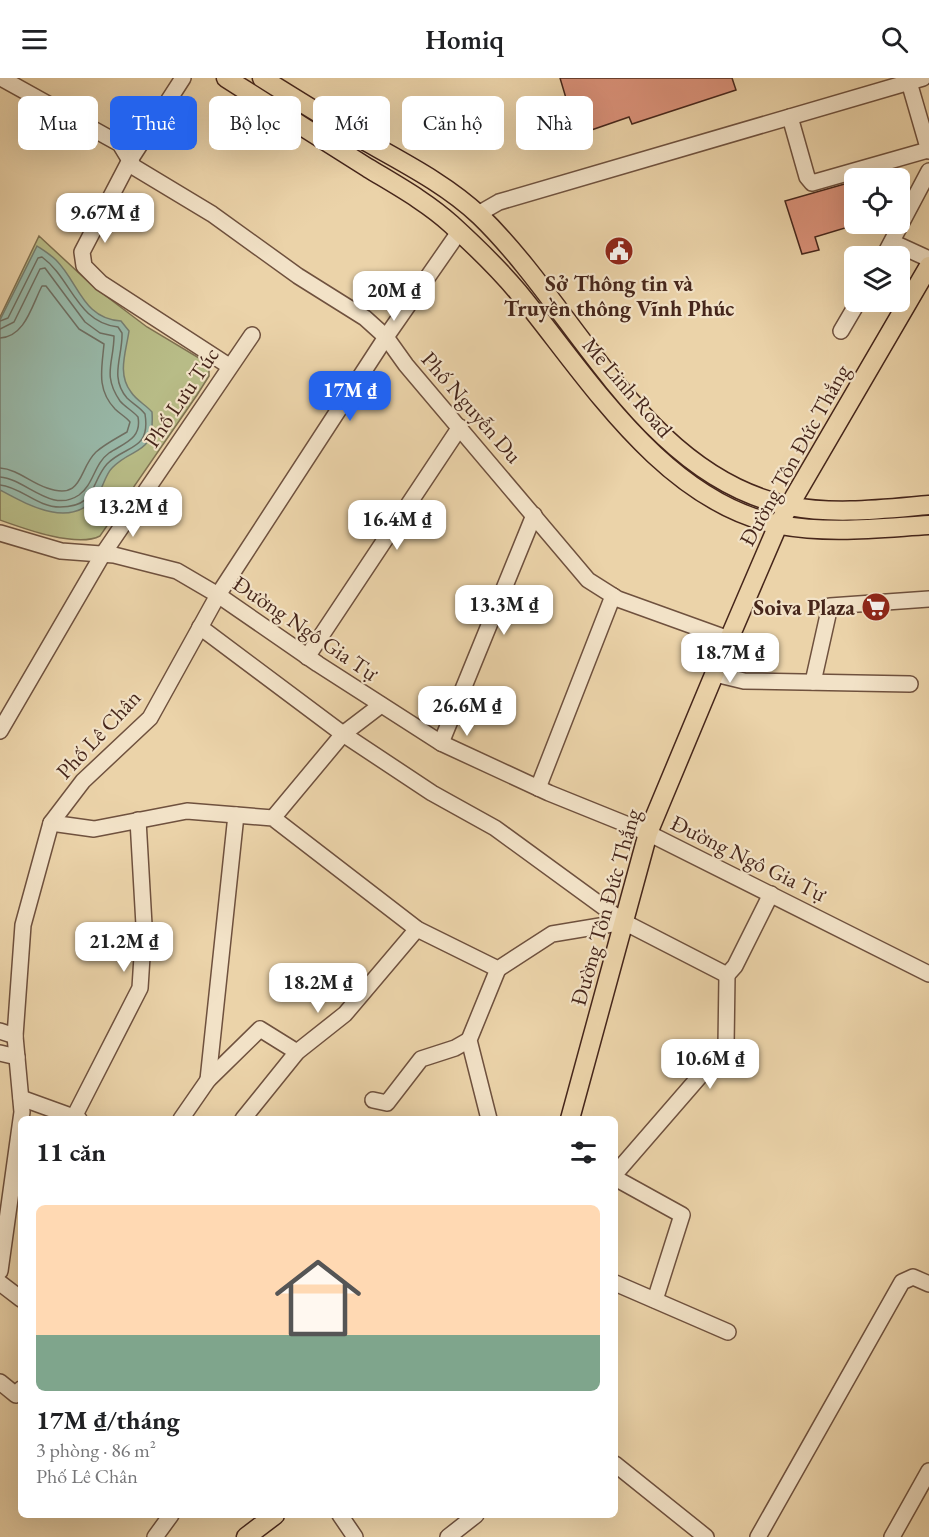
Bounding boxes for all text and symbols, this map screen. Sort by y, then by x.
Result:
text: Homiq [425,22,504,57]
icon: menu [18,23,51,56]
icon: search [878,23,911,56]
chip: Mua [18,96,98,150]
chip: Thuê [110,96,197,150]
chip: Bộ lọc [209,96,301,150]
chip: Mới [313,96,390,150]
chip: Căn hộ [402,96,504,150]
chip: Nhà [516,96,593,150]
map controls [844,168,910,312]
button: locate [844,168,910,234]
pin: 9.67M ₫ [50,193,160,244]
text: 9.67M ₫ [70,199,140,225]
public building icon: Sở Thông tin và Truyền thông Vĩnh Phúc [603,235,635,267]
button: layers [844,246,910,312]
place label: Sở Thông tin và Truyền thông Vĩnh Phúc [504,269,734,323]
pin: 20M ₫ [352,271,436,322]
text: 20M ₫ [367,277,421,303]
street label: Me Linh Road [576,331,680,444]
street label: Phố Lưu Túc [137,341,226,453]
street label: Phố Nguyễn Du [415,345,528,470]
street label: Đường Tôn Đức Thắng [732,359,857,551]
pin: 17M ₫ [308,371,392,422]
text: 17M ₫ [323,377,377,403]
pin: 13.2M ₫ [78,487,188,538]
text: 13.2M ₫ [98,493,168,519]
pin: 16.4M ₫ [342,500,452,551]
text: 16.4M ₫ [362,506,432,532]
street label: Đường Ngô Gia Tự [227,569,385,688]
pin: 13.3M ₫ [449,585,559,636]
text: 13.3M ₫ [469,591,539,617]
supermarket icon: Soiva Plaza [860,591,892,623]
place label: Soiva Plaza [753,593,855,622]
pin: 18.7M ₫ [675,633,785,684]
text: 18.7M ₫ [695,639,765,665]
street label: Phố Lê Chân [50,683,147,785]
pin: 26.6M ₫ [412,686,522,737]
text: 26.6M ₫ [432,692,502,718]
street label: Đường Tôn Đức Thắng [564,805,648,1009]
street label: Đường Ngô Gia Tự [666,808,832,909]
pin: 21.2M ₫ [69,922,179,973]
text: 21.2M ₫ [89,928,159,954]
pin: 18.2M ₫ [263,963,373,1014]
text: 18.2M ₫ [283,969,353,995]
pin: 10.6M ₫ [655,1039,765,1090]
text: 10.6M ₫ [675,1045,745,1071]
text: 11 căn [36,1135,106,1169]
icon: filters [567,1136,600,1169]
icon: home [264,1244,372,1352]
text: 17M ₫/tháng [36,1403,180,1437]
text: 3 phòng · 86 m² [36,1437,156,1463]
text: Phố Lê Chân [36,1463,138,1489]

